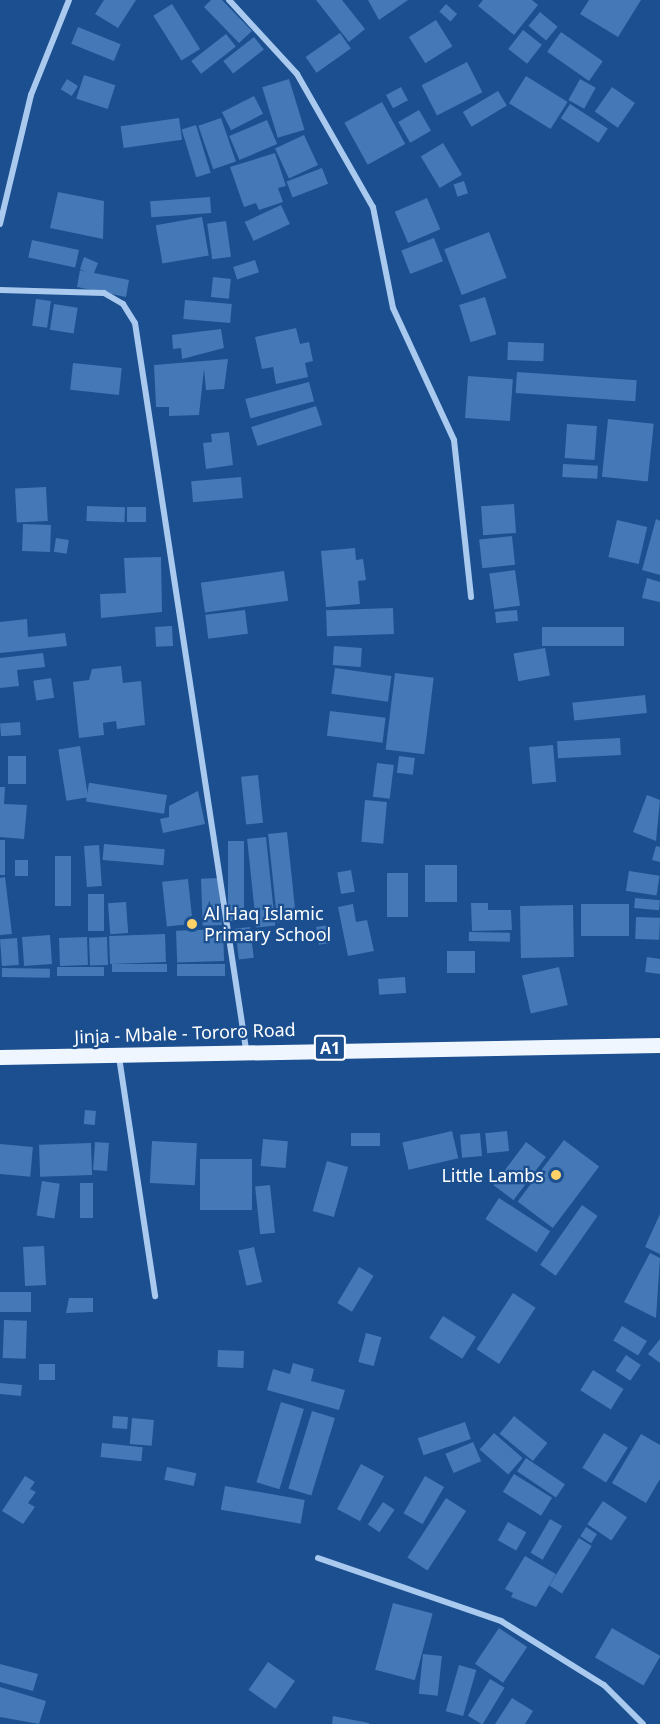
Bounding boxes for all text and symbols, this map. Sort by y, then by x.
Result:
place label: Al Haq Islamic Primary School [204,903,331,946]
marker: Al Haq Islamic Primary School [185,917,199,931]
street label: Jinja - Mbale - Tororo Road [74,1018,296,1048]
road number: A1 [314,1035,346,1061]
place label: Little Lambs [441,1164,544,1186]
marker: Little Lambs [549,1168,563,1182]

